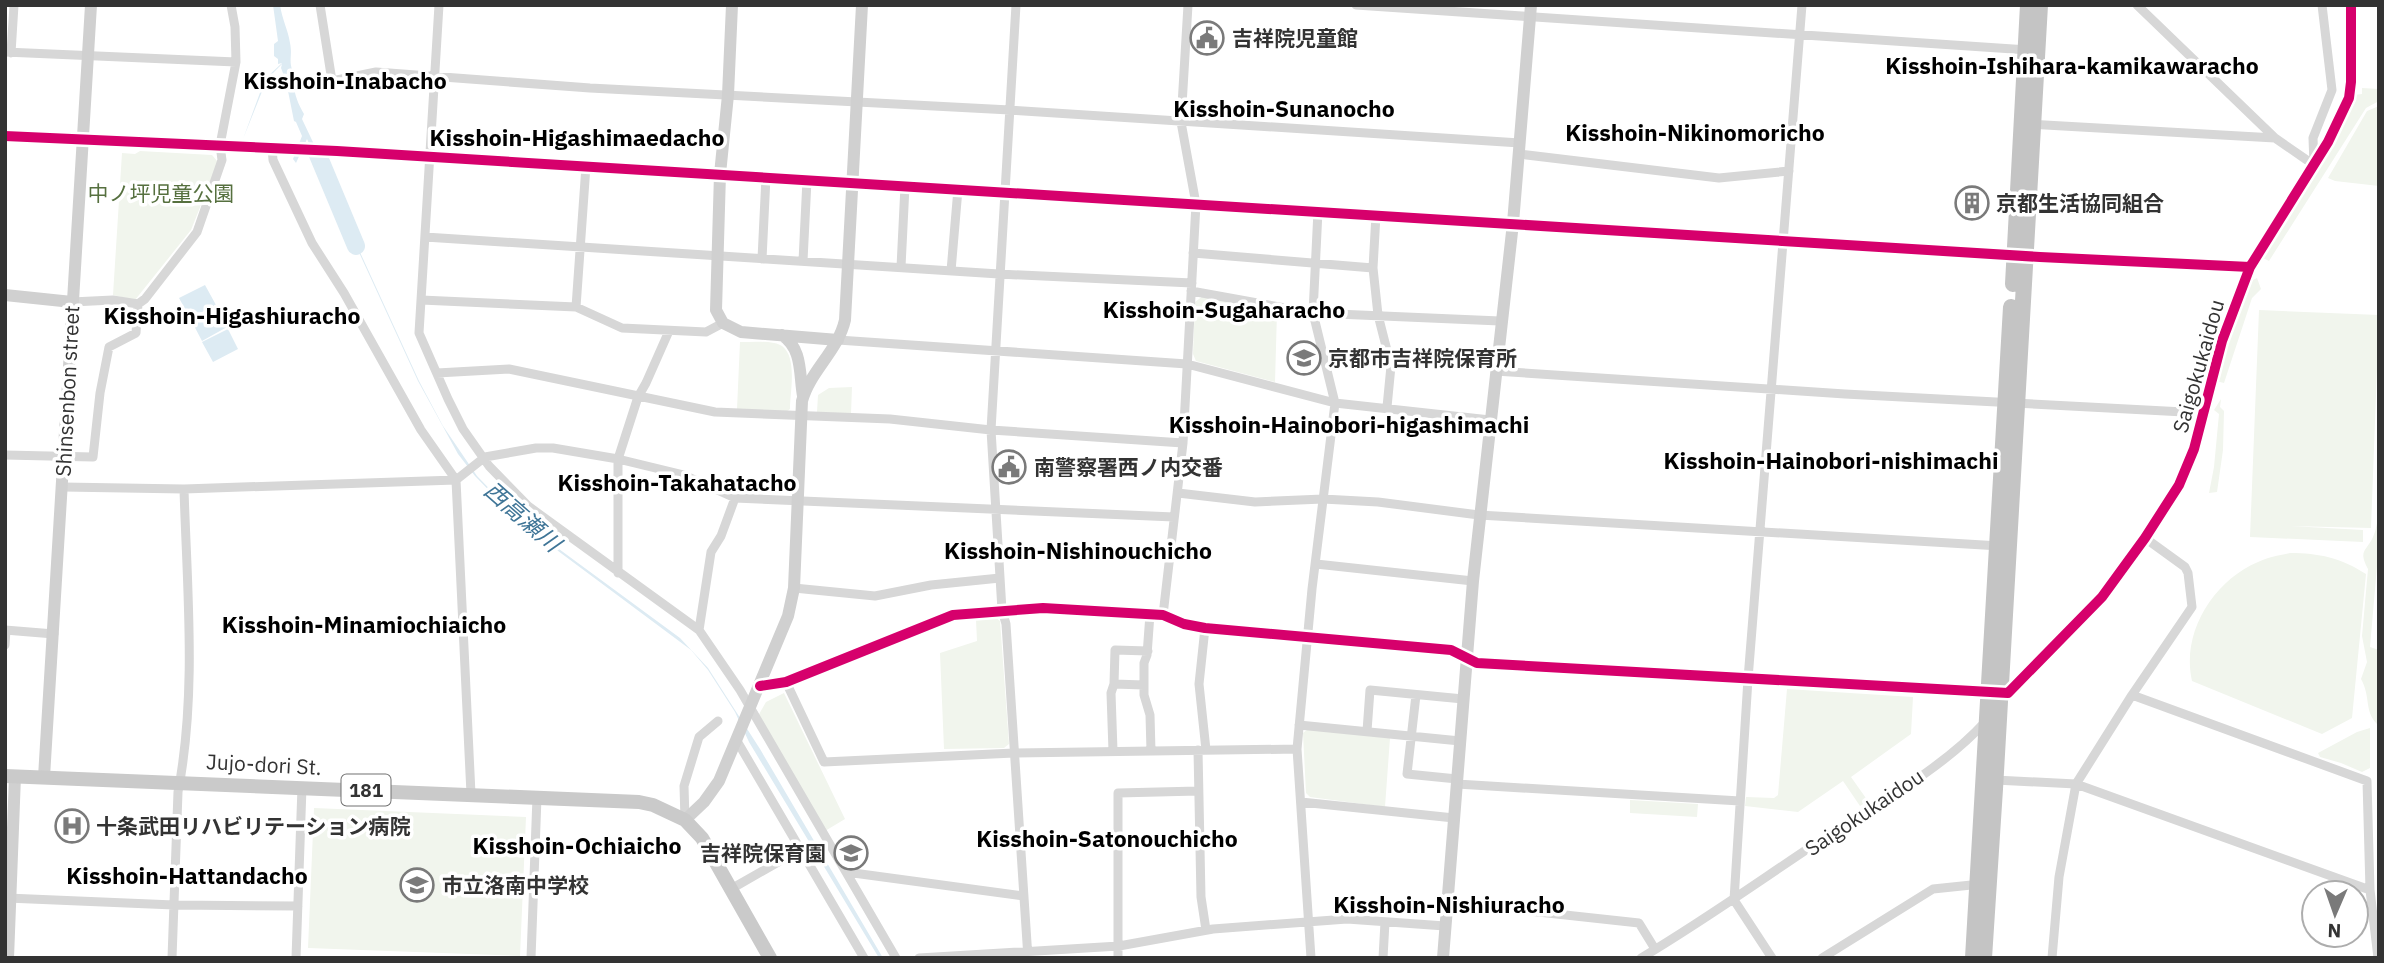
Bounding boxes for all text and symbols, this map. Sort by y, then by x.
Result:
public building icon: 吉祥院児童館 [1188,19,1226,57]
place label: 吉祥院児童館 [1232,24,1358,52]
district label: Kisshoin-Ishihara-kamikawaracho [1885,50,2259,80]
district label: Kisshoin-Inabacho [243,65,447,95]
district label: Kisshoin-Sunanocho [1173,93,1395,123]
district label: Kisshoin-Nikinomoricho [1565,117,1825,147]
district label: Kisshoin-Higashimaedacho [430,122,724,152]
park label: 中ノ坪児童公園 [88,179,235,207]
building icon: 京都生活協同組合 [1953,184,1991,222]
place label: 京都生活協同組合 [1996,189,2164,217]
district label: Kisshoin-Sugaharacho [1103,294,1345,324]
street label: Saigokukaidou [2166,296,2230,436]
district label: Kisshoin-Higashiuracho [103,300,361,330]
street label: Shinsenbon street [49,305,85,477]
school or university icon: 京都市吉祥院保育所 [1285,339,1323,377]
place label: 京都市吉祥院保育所 [1328,344,1517,372]
district label: Kisshoin-Hainobori-higashimachi [1169,409,1529,439]
district label: Kisshoin-Hainobori-nishimachi [1664,445,1998,475]
public building icon: 南警察署西ノ内交番 [990,448,1028,486]
place label: 南警察署西ノ内交番 [1034,453,1223,481]
district label: Kisshoin-Takahatacho [557,467,797,497]
water label: 西高瀬川 [478,475,570,559]
district label: Kisshoin-Nishinouchicho [944,535,1212,565]
district label: Kisshoin-Minamiochiaicho [222,609,506,639]
street label: Jujo-dori St. [206,747,322,781]
street label: Saigokukaidou [1799,762,1929,862]
road number: 181 [342,775,390,806]
hospital icon: 十条武田リハビリテーション病院 [53,807,91,845]
place label: 十条武田リハビリテーション病院 [96,812,411,840]
district label: Kisshoin-Satonouchicho [976,823,1238,853]
district label: Kisshoin-Ochiaicho [472,830,682,860]
school or university icon: 吉祥院保育園 [832,834,870,872]
place label: 吉祥院保育園 [700,839,826,867]
district label: Kisshoin-Hattandacho [66,860,308,890]
school or university icon: 市立洛南中学校 [398,866,436,904]
place label: 市立洛南中学校 [442,871,589,899]
north arrow [2300,879,2370,949]
district label: Kisshoin-Nishiuracho [1333,889,1565,919]
text: N [2327,919,2342,943]

